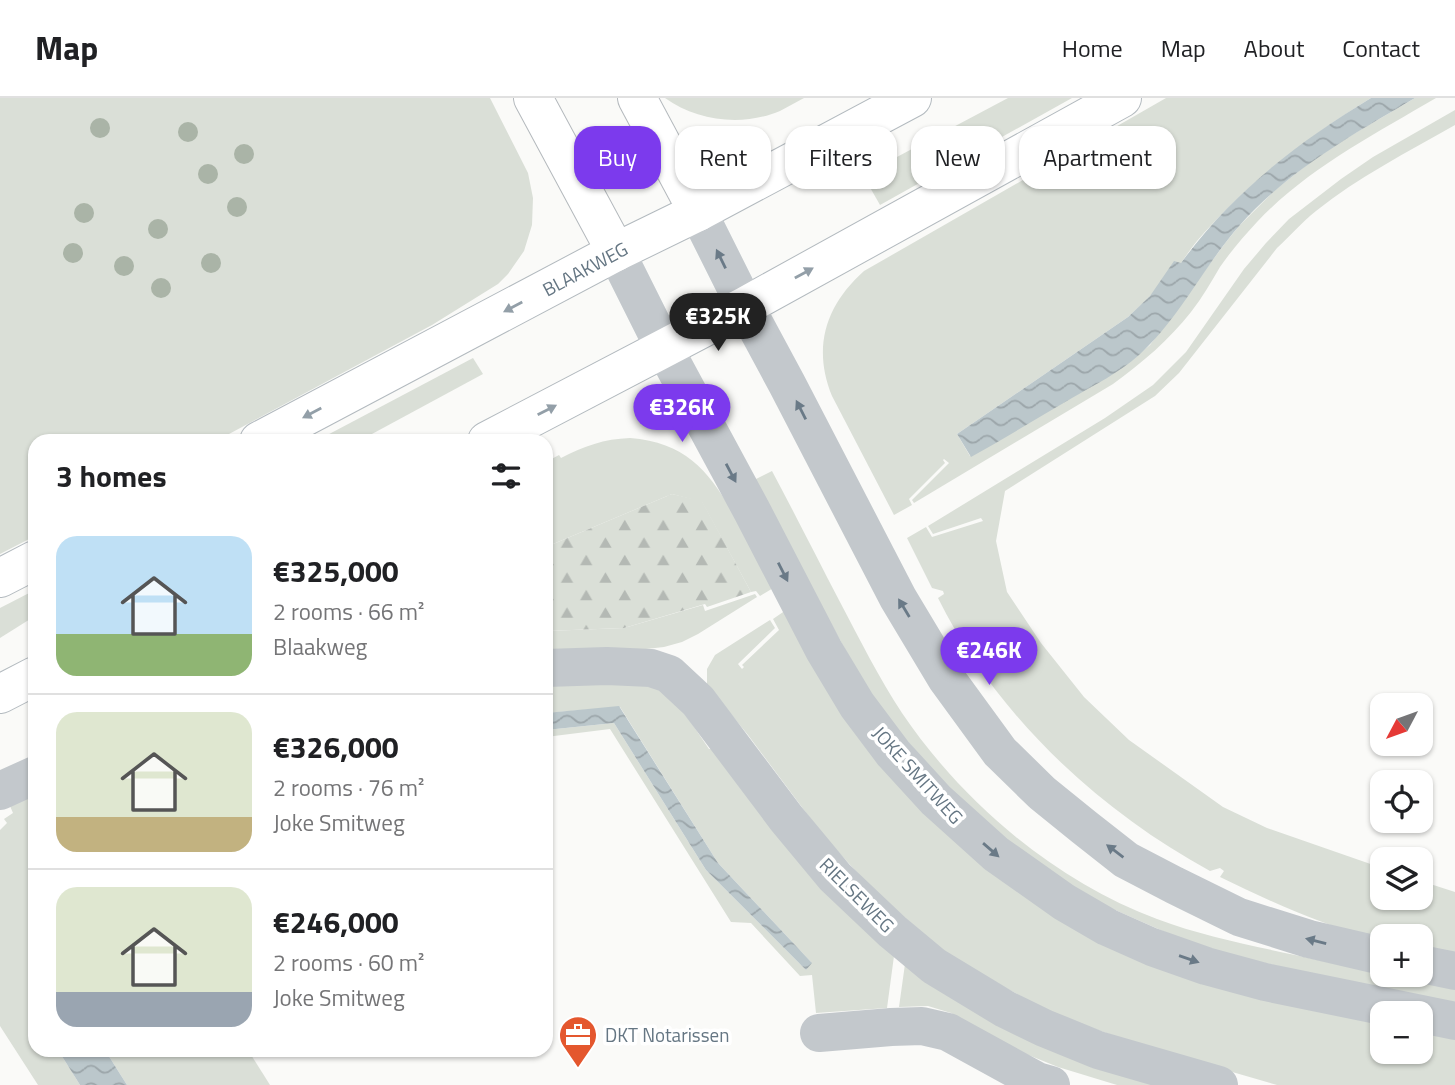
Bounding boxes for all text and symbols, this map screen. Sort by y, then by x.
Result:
text: Map [35,23,98,73]
text: Home [1062,30,1123,66]
text: Map [1161,30,1206,66]
text: About [1244,30,1304,66]
text: Contact [1342,30,1420,66]
chip: Buy [574,126,661,189]
chip: Rent [675,126,771,189]
chip: Filters [785,126,897,189]
chip: New [911,126,1005,189]
chip: Apartment [1019,126,1176,189]
street label: BLAAKWEG [537,234,633,303]
one-way arrow [716,249,727,269]
one-way arrow [795,267,814,279]
pin: €325K [669,294,767,353]
text: €325K [685,298,751,333]
one-way arrow [502,300,522,312]
pin: €326K [633,384,731,444]
text: €326K [649,389,715,424]
one-way arrow [795,400,806,420]
one-way arrow [537,404,557,415]
one-way arrow [302,407,321,419]
text: 3 homes [56,453,167,499]
icon: filters [487,457,525,495]
one-way arrow [725,463,737,483]
text: €325,000 [273,548,399,594]
one-way arrow [778,562,789,582]
icon: home [112,564,196,648]
text: 2 rooms · 66 m² [273,594,424,629]
one-way arrow [897,598,910,617]
pin: €246K [940,628,1038,687]
text: Blaakweg [273,629,367,664]
text: €246K [956,632,1022,667]
north arrow [1370,693,1433,756]
map controls [1370,693,1433,1064]
street label: JOKE SMITWEG [866,719,970,830]
text: €326,000 [273,724,399,770]
icon: home [112,740,196,824]
text: 2 rooms · 76 m² [273,770,424,805]
button: locate [1370,770,1433,833]
text: Joke Smitweg [273,805,405,840]
one-way arrow [982,842,1000,858]
one-way arrow [1106,844,1124,858]
button: layers [1370,847,1433,910]
street label: RIELSEWEG [813,851,901,939]
text: €246,000 [273,899,399,945]
icon: home [112,915,196,999]
button: + [1370,924,1433,987]
one-way arrow [1305,935,1327,946]
text: 2 rooms · 60 m² [273,945,424,980]
one-way arrow [1178,954,1199,965]
text: Joke Smitweg [273,980,405,1015]
button: − [1370,1001,1433,1064]
office icon: DKT Notarissen [557,1014,599,1069]
place label: DKT Notarissen [605,1020,729,1049]

